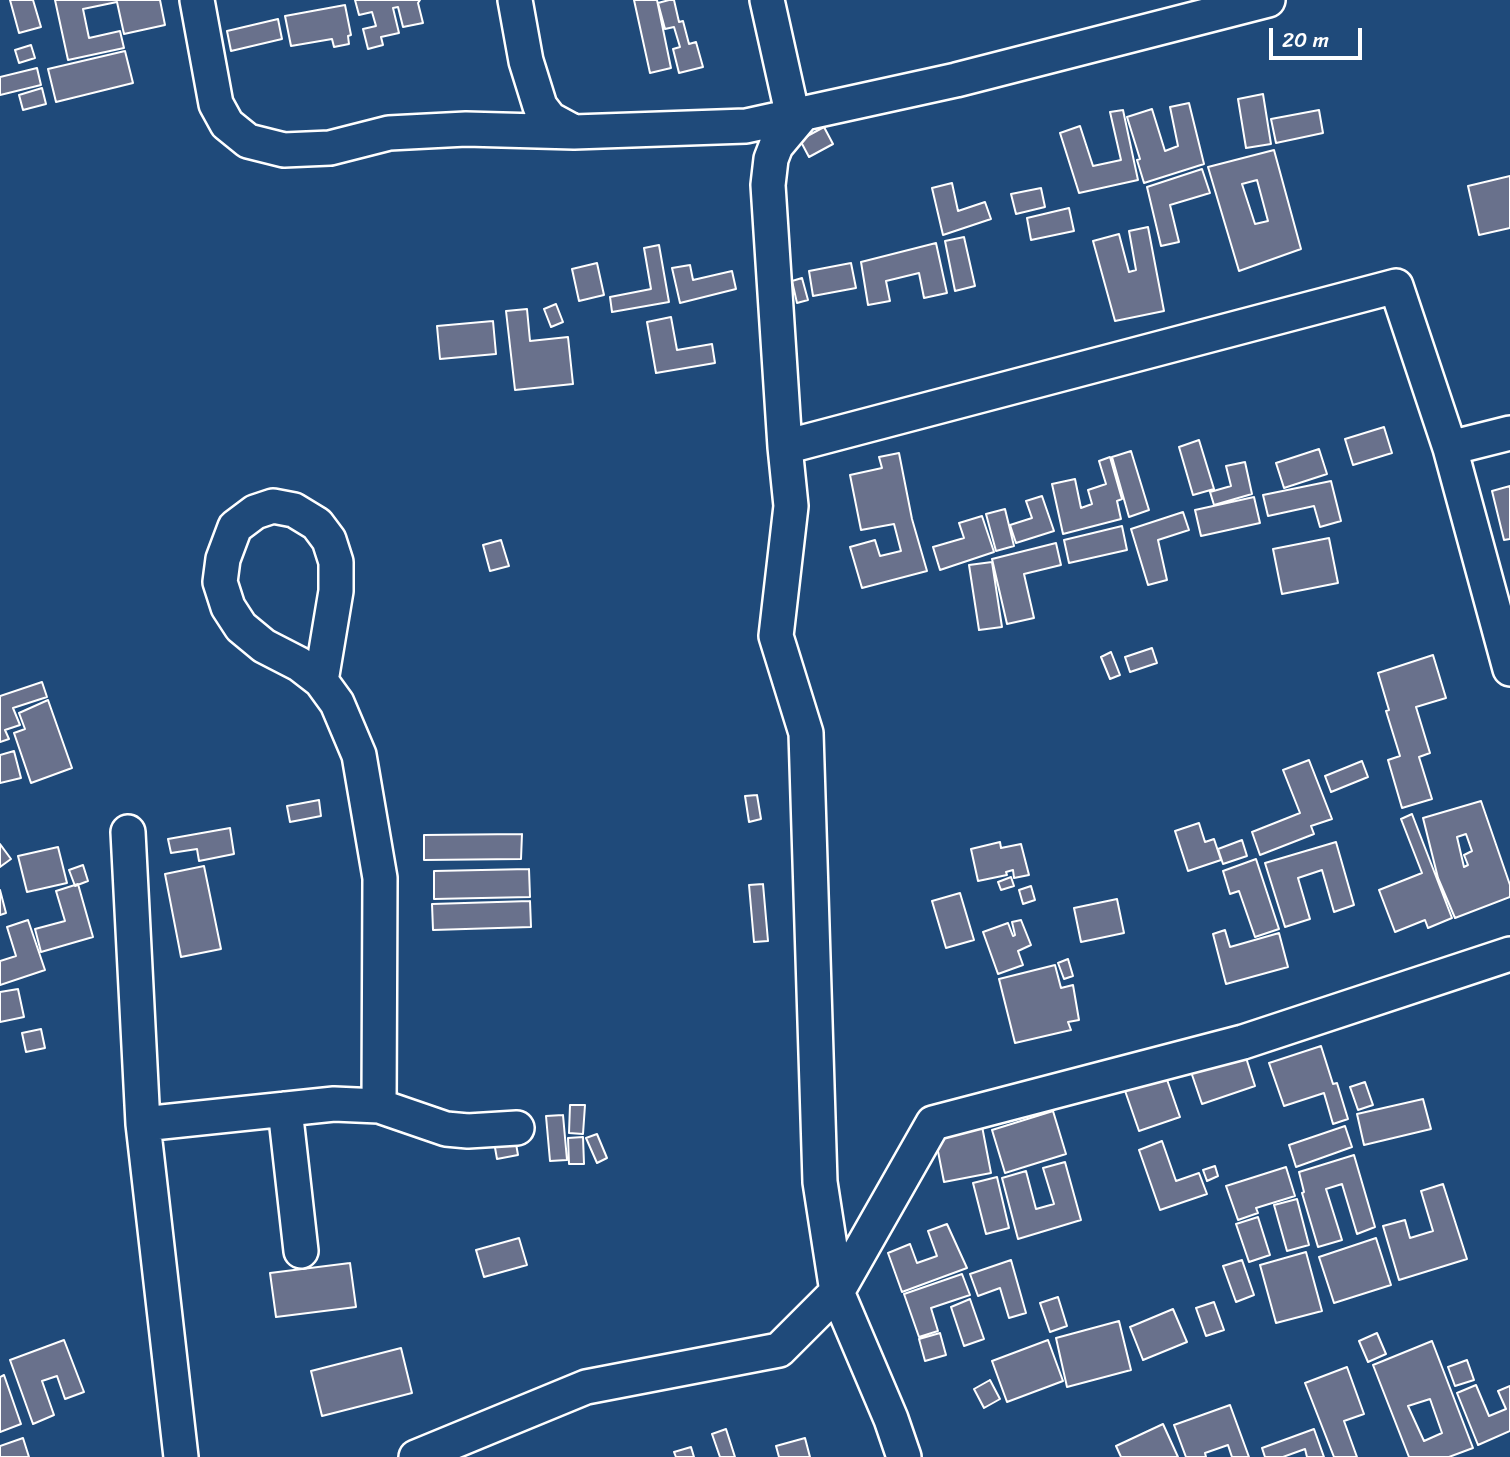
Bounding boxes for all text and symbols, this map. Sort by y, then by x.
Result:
scale bar [1272,14,1365,58]
text: 20 m [1282,21,1329,59]

